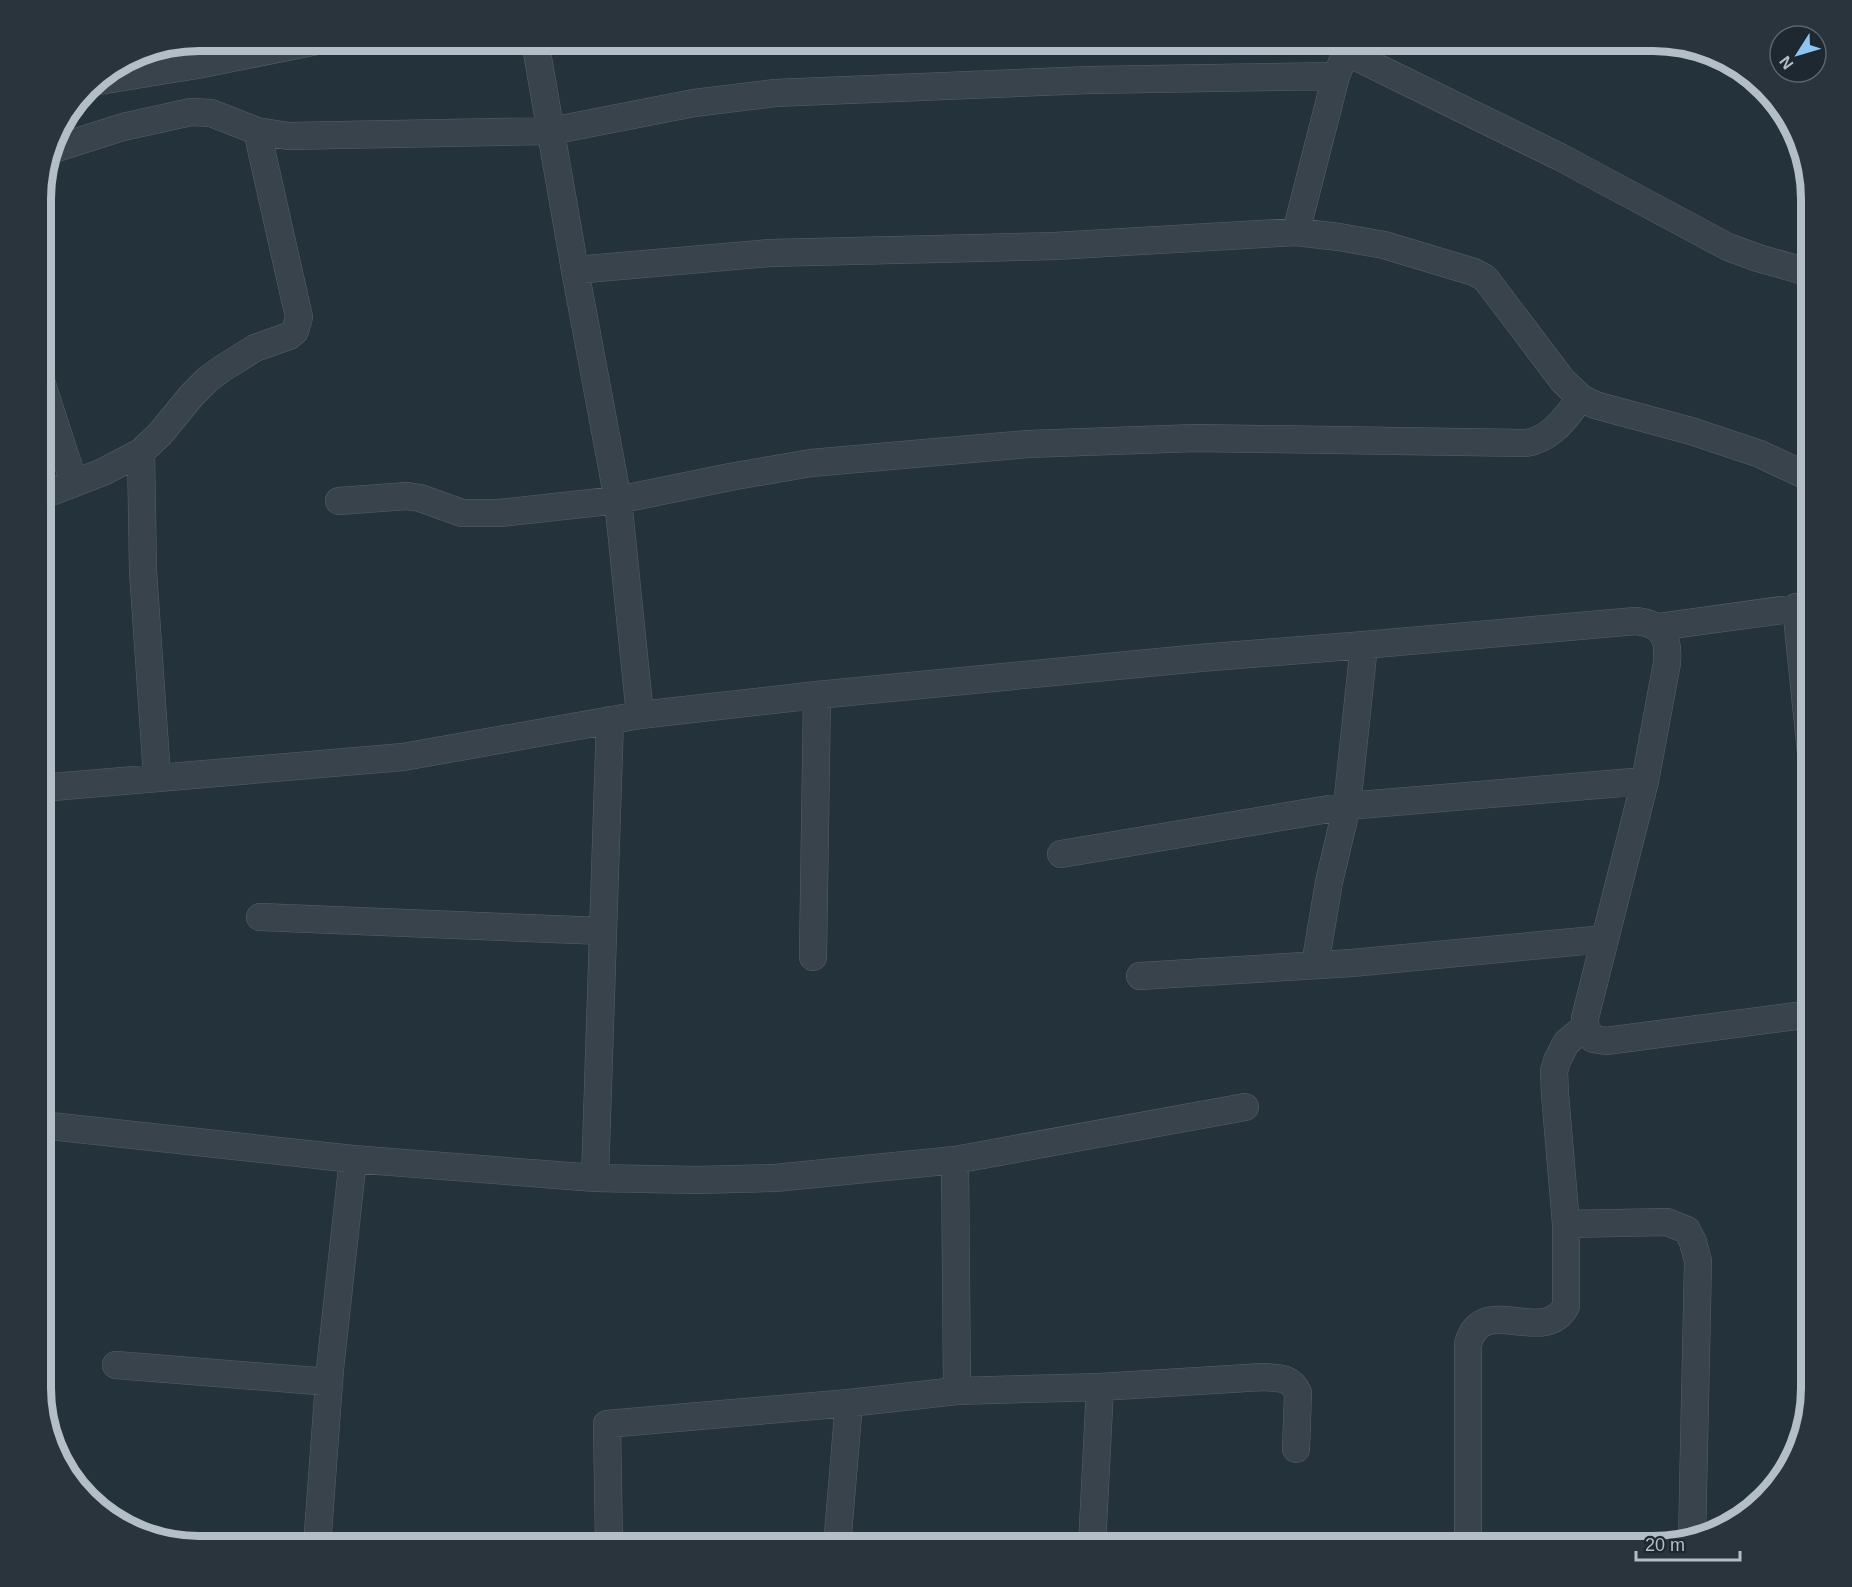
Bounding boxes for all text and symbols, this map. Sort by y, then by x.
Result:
north arrow [1768,24,1828,84]
text: N [1776,53,1797,72]
scale bar [1636,1524,1740,1562]
text: 20 m [1645,1535,1685,1555]

